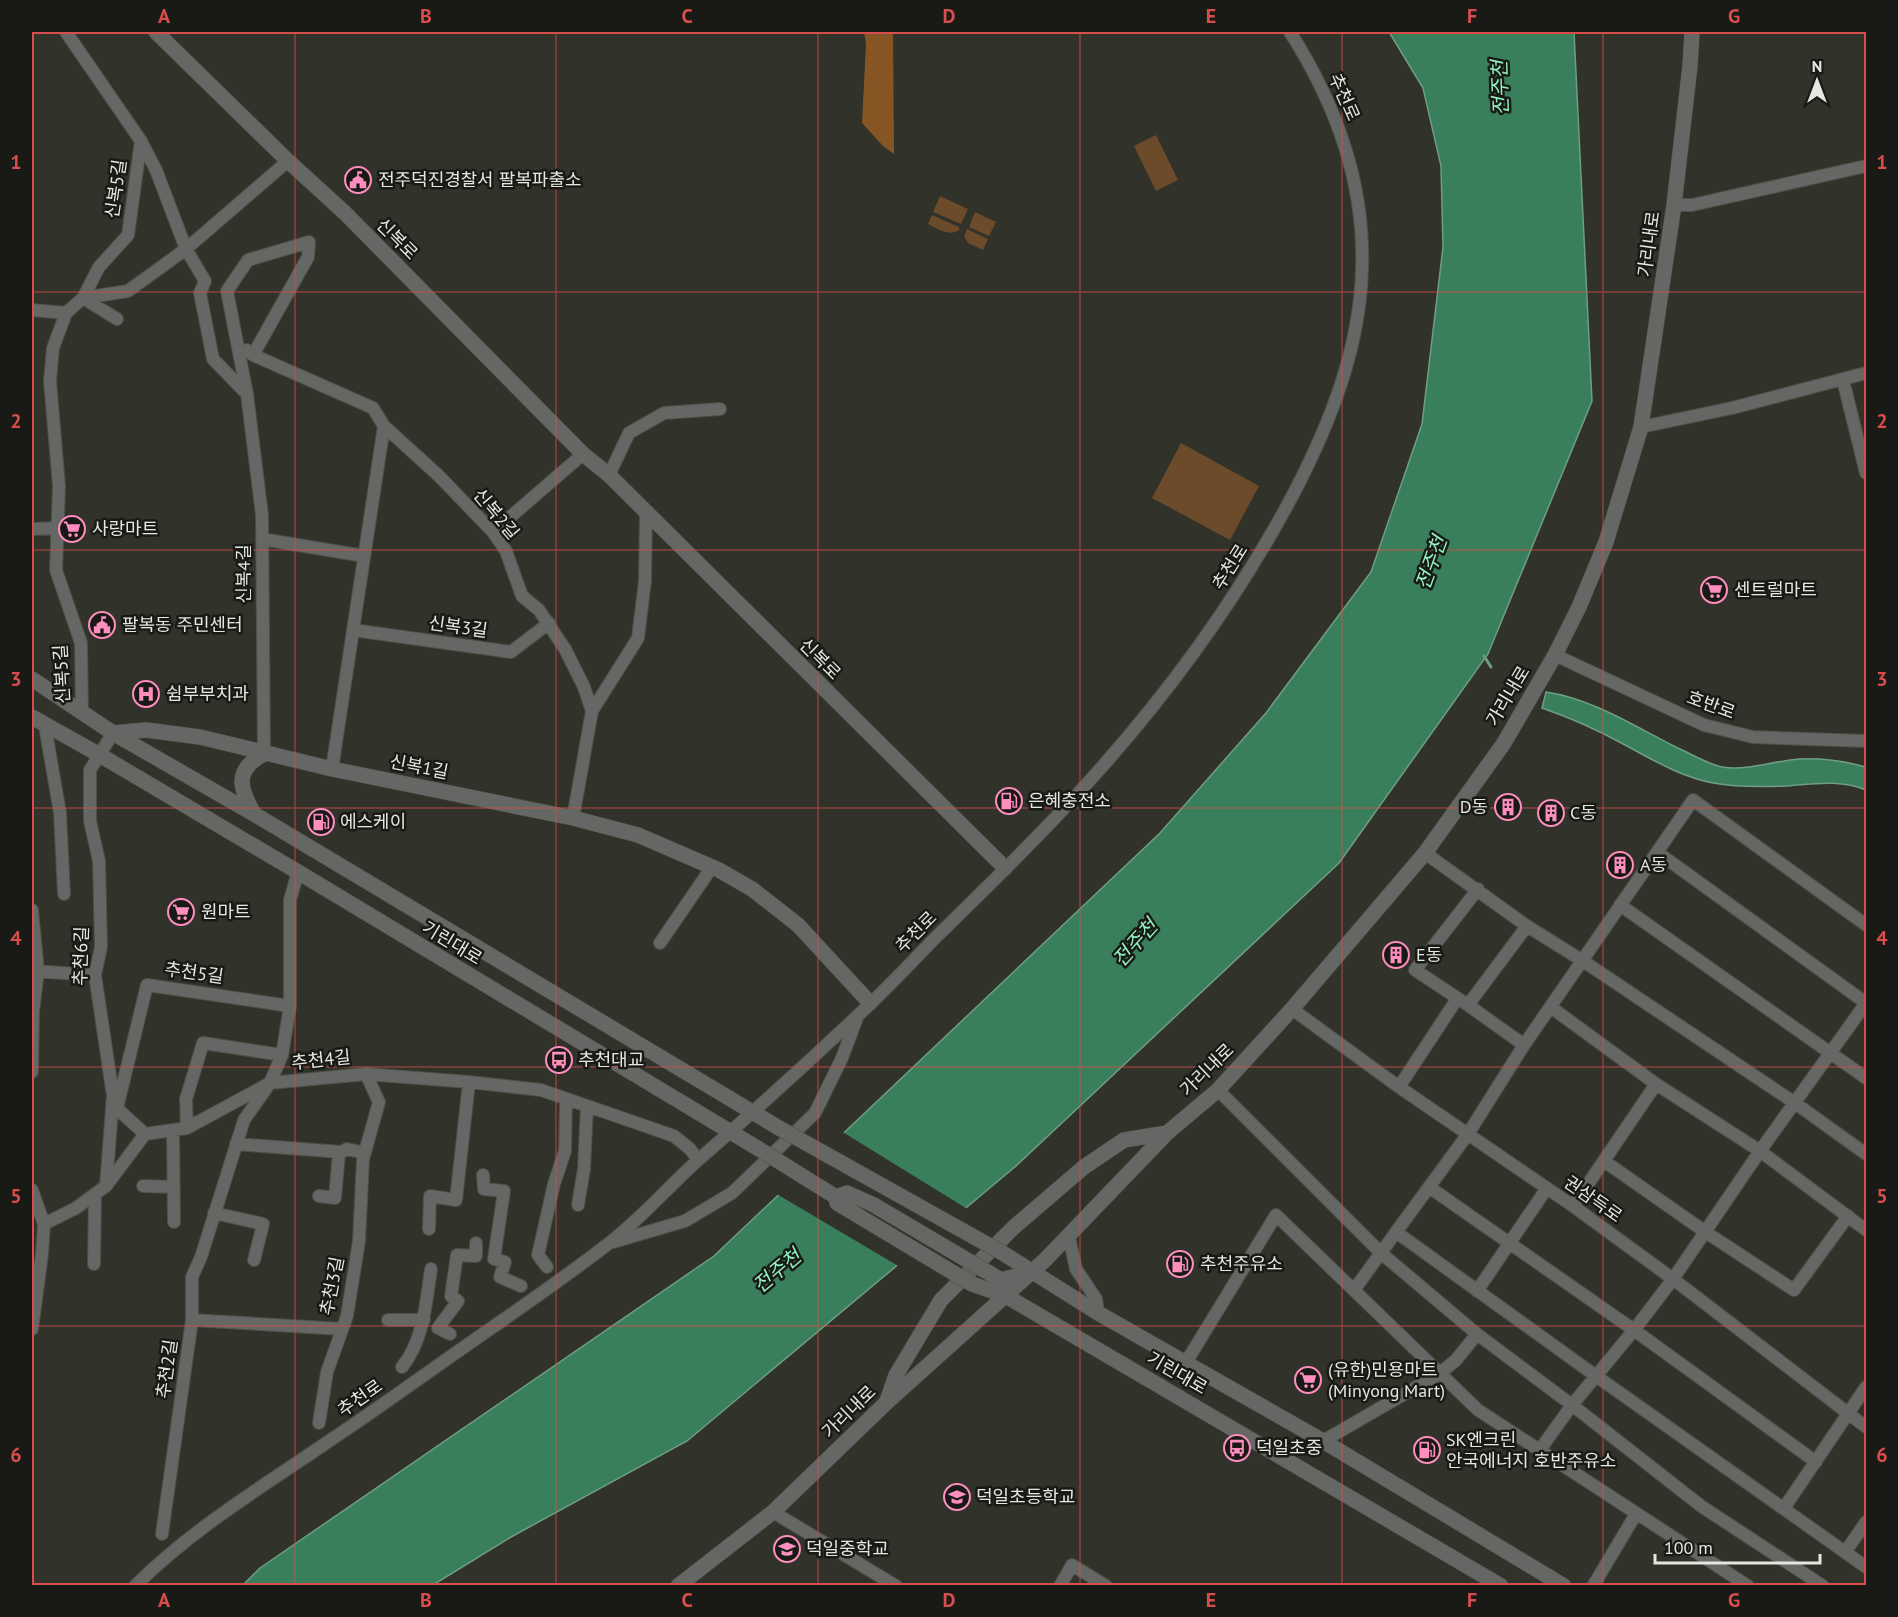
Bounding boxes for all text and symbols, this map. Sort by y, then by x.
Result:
text: A [158,3,171,29]
text: B [420,3,432,29]
text: C [681,3,693,29]
text: D [943,3,956,29]
text: E [1206,3,1216,29]
text: F [1467,3,1477,29]
text: G [1728,3,1740,29]
north arrow [1787,51,1847,111]
text: N [1812,56,1822,76]
water label: 전주천 [1486,57,1514,116]
street label: 추천로 [1324,69,1365,124]
text: 1 [10,149,22,175]
text: 1 [1876,149,1888,175]
street label: 신복5길 [100,158,131,220]
public building icon: 전주덕진경찰서 팔복파출소 [343,165,373,195]
place label: 전주덕진경찰서 팔복파출소 [378,168,582,191]
street label: 가리내로 [1633,210,1665,278]
street label: 신복로 [372,213,423,264]
text: 2 [10,408,22,434]
text: 2 [1876,408,1888,434]
street label: 신복2길 [468,483,524,544]
supermarket icon: 사랑마트 [57,514,87,544]
place label: 사랑마트 [92,517,158,540]
water label: 전주천 [1409,530,1454,593]
street label: 추천로 [1207,540,1252,594]
street label: 신복4길 [232,544,255,604]
supermarket icon: 센트럴마트 [1699,575,1729,605]
place label: 센트럴마트 [1734,578,1817,601]
public building icon: 팔복동 주민센터 [87,610,117,640]
street label: 신복3길 [427,611,489,642]
place label: 팔복동 주민센터 [122,613,243,636]
street label: 신복로 [795,633,846,684]
street label: 신복5길 [48,644,75,704]
street label: 가리내로 [1481,661,1534,730]
text: 3 [10,666,22,692]
text: 3 [1876,666,1888,692]
hospital icon: 쉼부부치과 [131,679,161,709]
place label: 쉼부부치과 [166,682,249,705]
street label: 호반로 [1684,685,1738,724]
street label: 신복1길 [388,750,450,783]
fuel station icon: 은혜충전소 [994,786,1024,816]
place label: 은혜충전소 [1028,789,1111,812]
building icon: D동 [1493,792,1523,822]
place label: D동 [1460,795,1488,818]
building icon: C동 [1536,798,1566,828]
place label: C동 [1570,801,1597,824]
fuel station icon: 에스케이 [306,807,336,837]
place label: 에스케이 [340,810,406,833]
building icon: A동 [1605,850,1635,880]
place label: A동 [1640,853,1667,876]
supermarket icon: 원마트 [166,897,196,927]
place label: 원마트 [201,900,251,923]
street label: 추천로 [890,906,941,957]
water label: 전주천 [1107,912,1165,972]
street label: 기린대로 [418,916,487,969]
text: 4 [10,925,22,951]
text: 4 [1876,925,1888,951]
street label: 추천6길 [68,926,93,986]
building icon: E동 [1381,940,1411,970]
place label: E동 [1416,943,1442,966]
street label: 추천5길 [163,957,225,988]
street label: 가리내로 [1175,1038,1238,1101]
street label: 추천4길 [290,1045,352,1074]
bus stop icon: 추천대교 [544,1045,574,1075]
place label: 추천대교 [578,1048,644,1071]
street label: 권삼득로 [1560,1170,1627,1227]
text: 5 [10,1183,22,1209]
text: 5 [1876,1183,1888,1209]
water label: 전주천 [747,1242,808,1299]
fuel station icon: 추천주유소 [1165,1249,1195,1279]
place label: 추천주유소 [1200,1252,1283,1275]
street label: 추천3길 [315,1255,348,1317]
street label: 추천2길 [151,1338,182,1400]
street label: 기린대로 [1143,1346,1212,1399]
place label: (유한)민용마트 (Minyong Mart) [1328,1358,1445,1402]
supermarket icon: (유한)민용마트 (Minyong Mart) [1293,1365,1323,1395]
street label: 추천로 [333,1374,387,1421]
street label: 가리내로 [817,1380,880,1443]
place label: SK엔크린 안국에너지 호반주유소 [1446,1428,1616,1472]
bus stop icon: 덕일초중 [1222,1433,1252,1463]
fuel station icon: SK엔크린 안국에너지 호반주유소 [1412,1435,1442,1465]
place label: 덕일초중 [1256,1436,1322,1459]
text: 6 [10,1442,22,1468]
text: 6 [1876,1442,1888,1468]
school or university icon: 덕일초등학교 [942,1482,972,1512]
place label: 덕일초등학교 [976,1485,1075,1508]
scale bar [1655,1527,1820,1565]
school or university icon: 덕일중학교 [772,1534,802,1564]
text: 100 m [1664,1536,1713,1559]
place label: 덕일중학교 [806,1537,889,1560]
text: A [158,1587,171,1613]
text: B [420,1587,432,1613]
text: C [681,1587,693,1613]
text: D [943,1587,956,1613]
text: E [1206,1587,1216,1613]
text: F [1467,1587,1477,1613]
text: G [1728,1587,1740,1613]

